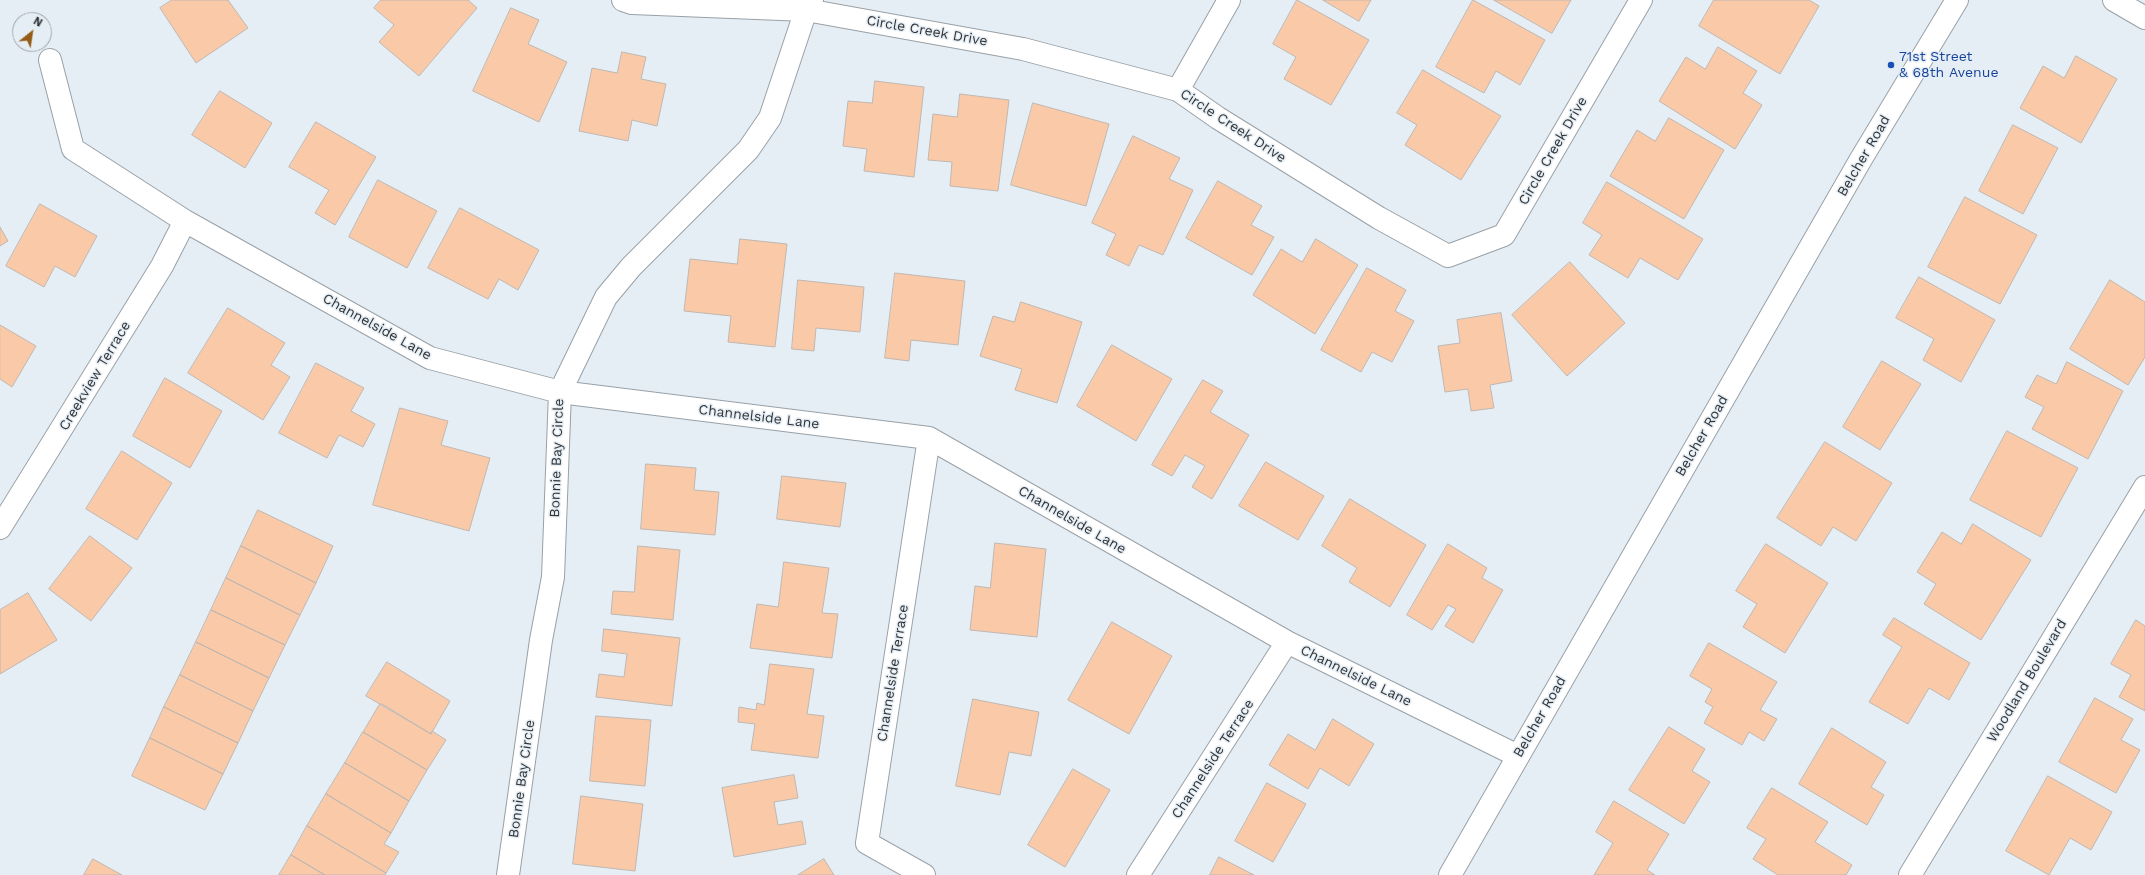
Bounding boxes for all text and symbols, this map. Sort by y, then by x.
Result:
north arrow [12,12,52,52]
street label: Circle Creek Drive [865,12,989,50]
text: N [31,14,45,30]
place label: 71st Street & 68th Avenue [1899,49,1998,82]
marker: 71st Street & 68th Avenue [1886,60,1896,70]
street label: Circle Creek Drive [1177,86,1289,166]
street label: Circle Creek Drive [1515,94,1591,208]
street label: Belcher Road [1834,113,1894,199]
street label: Channelside Lane [320,290,434,364]
street label: Creekview Terrace [56,318,134,434]
street label: Belcher Road [1672,393,1732,479]
street label: Bonnie Bay Circle [547,398,567,518]
street label: Channelside Lane [698,401,820,433]
street label: Channelside Lane [1015,482,1129,558]
street label: Channelside Terrace [874,603,912,743]
street label: Woodland Boulevard [1984,616,2070,746]
street label: Channelside Lane [1298,642,1414,710]
street label: Belcher Road [1510,674,1570,760]
street label: Channelside Terrace [1168,696,1258,822]
street label: Bonnie Bay Circle [505,719,539,839]

